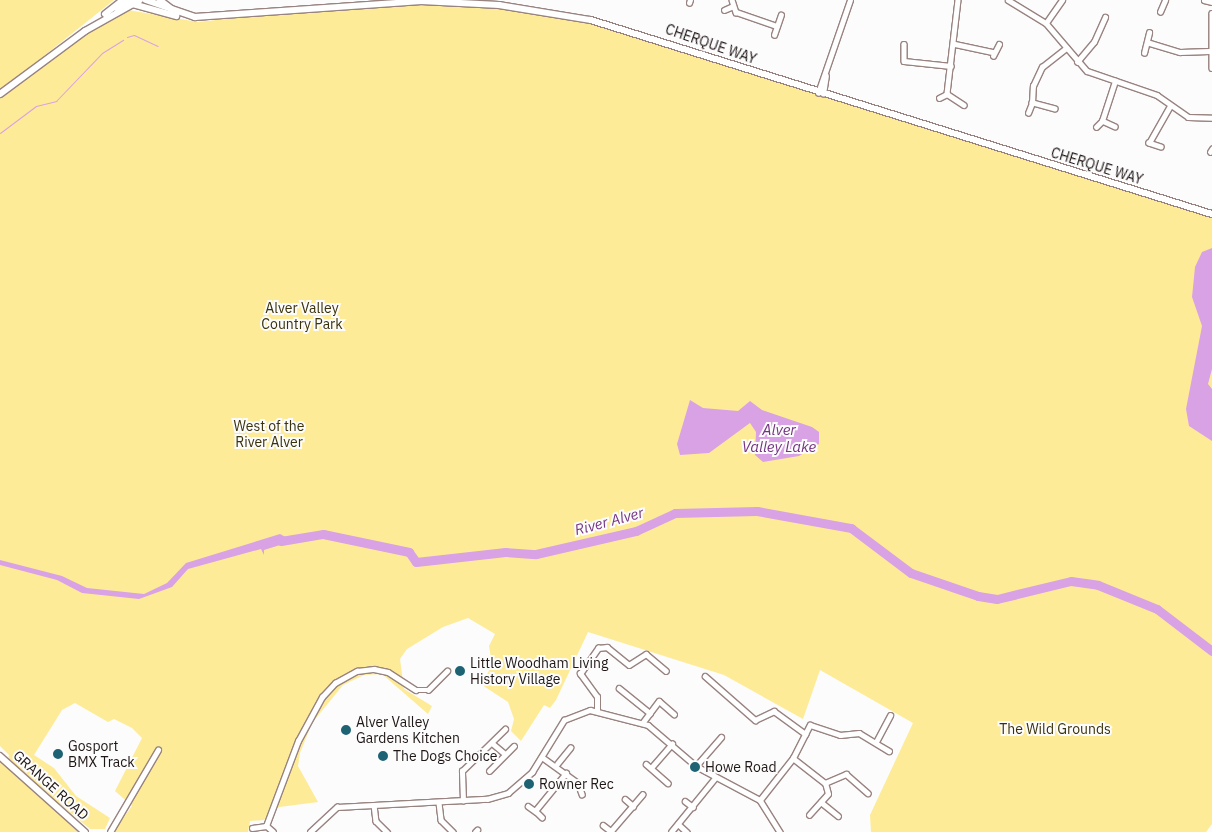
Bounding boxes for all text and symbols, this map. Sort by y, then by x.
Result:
street label: CHERQUE WAY [663,21,759,67]
street label: CHERQUE WAY [1049,144,1145,188]
park label: Alver Valley Country Park [261,300,343,332]
park label: West of the River Alver [233,418,305,451]
water label: Alver Valley Lake [742,420,816,455]
water label: River Alver [573,503,645,539]
place label: Little Woodham Living History Village [470,655,608,688]
marker: Little Woodham Living History Village [454,665,466,677]
place label: Alver Valley Gardens Kitchen [356,714,460,746]
park label: The Wild Grounds [999,721,1111,737]
marker: Alver Valley Gardens Kitchen [340,724,352,736]
place label: Gosport BMX Track [68,738,135,770]
street label: GRANGE ROAD [10,747,92,823]
marker: Gosport BMX Track [52,748,64,760]
place label: The Dogs Choice [393,748,497,764]
marker: The Dogs Choice [377,750,389,762]
place label: Howe Road [705,759,777,775]
marker: Howe Road [689,761,701,773]
place label: Rowner Rec [539,776,614,792]
marker: Rowner Rec [523,778,535,790]

